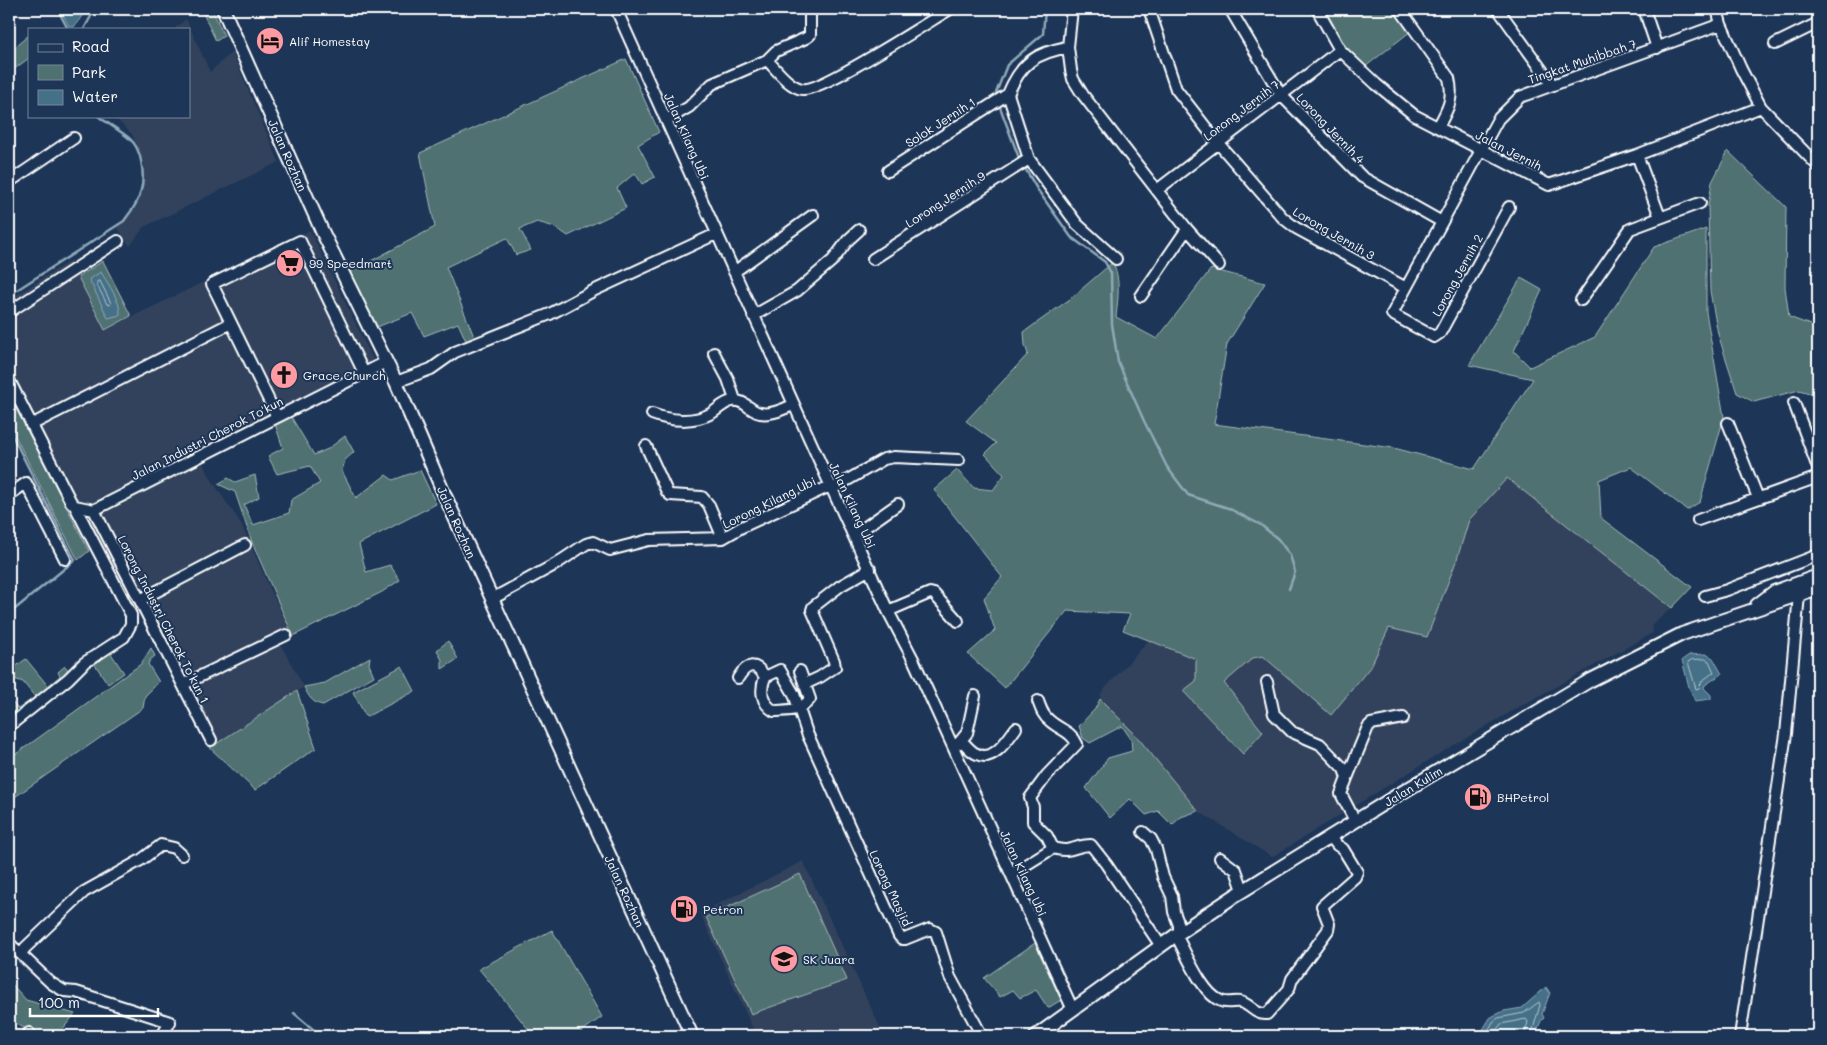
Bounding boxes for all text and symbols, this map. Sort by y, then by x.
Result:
hotel icon: Alif Homestay [255,26,285,56]
legend [28,28,190,118]
place label: Alif Homestay [289,33,370,49]
street label: Tingkat Muhibbah 7 [1526,35,1639,87]
text: Road [72,36,109,56]
text: Park [72,62,106,82]
street label: Lorong Jernih 7 [1200,76,1283,144]
text: Water [72,86,118,106]
street label: Lorong Jernih 4 [1293,89,1369,167]
street label: Jalan Kilang Ubi [661,90,713,182]
street label: Solok Jernih 1 [902,93,978,151]
street label: Jalan Rozhan [265,116,311,194]
street label: Jalan Jernih [1473,126,1545,174]
street label: Lorong Jernih 9 [902,167,988,231]
street label: Lorong Jernih 3 [1290,203,1378,263]
street label: Lorong Jernih 2 [1428,231,1486,319]
supermarket icon: 99 Speedmart [275,248,305,278]
place label: 99 Speedmart [309,255,392,271]
church icon: Grace Church [269,360,299,390]
place label: Grace Church [303,367,386,383]
street label: Jalan Industri Cherok To'kun [129,393,285,483]
street label: Jalan Kilang Ubi [826,459,880,551]
street label: Lorong Kilang Ubi [720,472,818,532]
street label: Jalan Rozhan [434,483,480,561]
street label: Lorong Industri Cherok To'kun 1 [115,532,213,706]
street label: Jalan Kulim [1381,762,1445,810]
fuel station icon: BHPetrol [1463,782,1493,812]
place label: BHPetrol [1497,789,1549,805]
street label: Jalan Kilang Ubi [997,827,1051,919]
street label: Lorong Masjid [866,847,916,929]
street label: Jalan Rozhan [601,853,649,929]
fuel station icon: Petron [669,894,699,924]
place label: Petron [703,901,743,917]
school or university icon: SK Juara [769,944,799,974]
place label: SK Juara [803,951,855,967]
scale bar [30,985,158,1017]
text: 100 m [38,992,80,1012]

